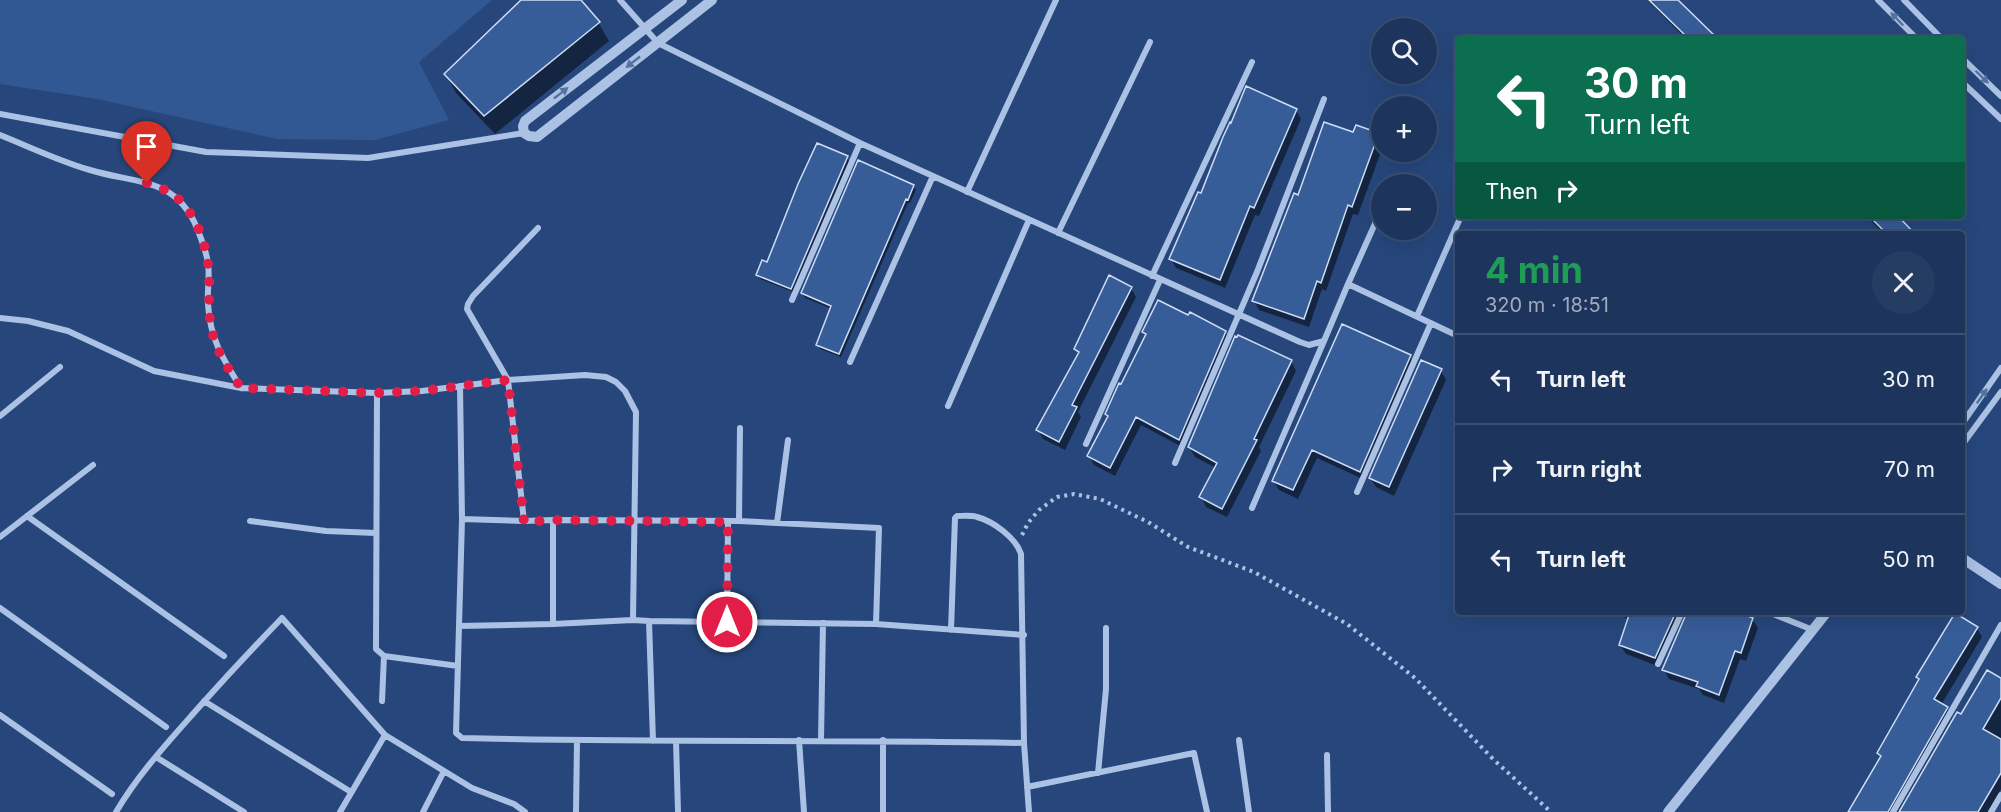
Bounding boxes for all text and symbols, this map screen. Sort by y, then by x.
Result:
one-way arrow [1890,12,1904,27]
map controls [1371,18,1437,240]
button: search [1371,18,1437,84]
one-way arrow [625,56,640,68]
text: 30 m [1584,57,1688,108]
icon: left [1485,60,1563,138]
one-way arrow [1974,70,1989,84]
one-way arrow [553,87,569,99]
button: + [1371,96,1437,162]
text: Turn left [1584,108,1690,141]
pin [121,121,172,183]
icon: arrive [130,130,163,163]
button: − [1371,174,1437,240]
icon: right [1550,174,1583,207]
text: Then [1485,178,1538,204]
text: 4 min [1485,248,1583,292]
button: close [1872,251,1935,314]
text: 320 m · 18:51 [1485,293,1609,317]
icon: left [1485,363,1518,396]
text: Turn left [1536,366,1626,392]
text: 30 m [1882,366,1935,392]
one-way arrow [1975,388,1987,404]
icon: right [1485,453,1518,486]
text: Turn right [1536,456,1642,482]
text: 70 m [1884,456,1935,482]
icon: left [1485,543,1518,576]
text: Turn left [1536,546,1626,572]
text: 50 m [1882,546,1935,572]
position arrow [695,590,759,654]

